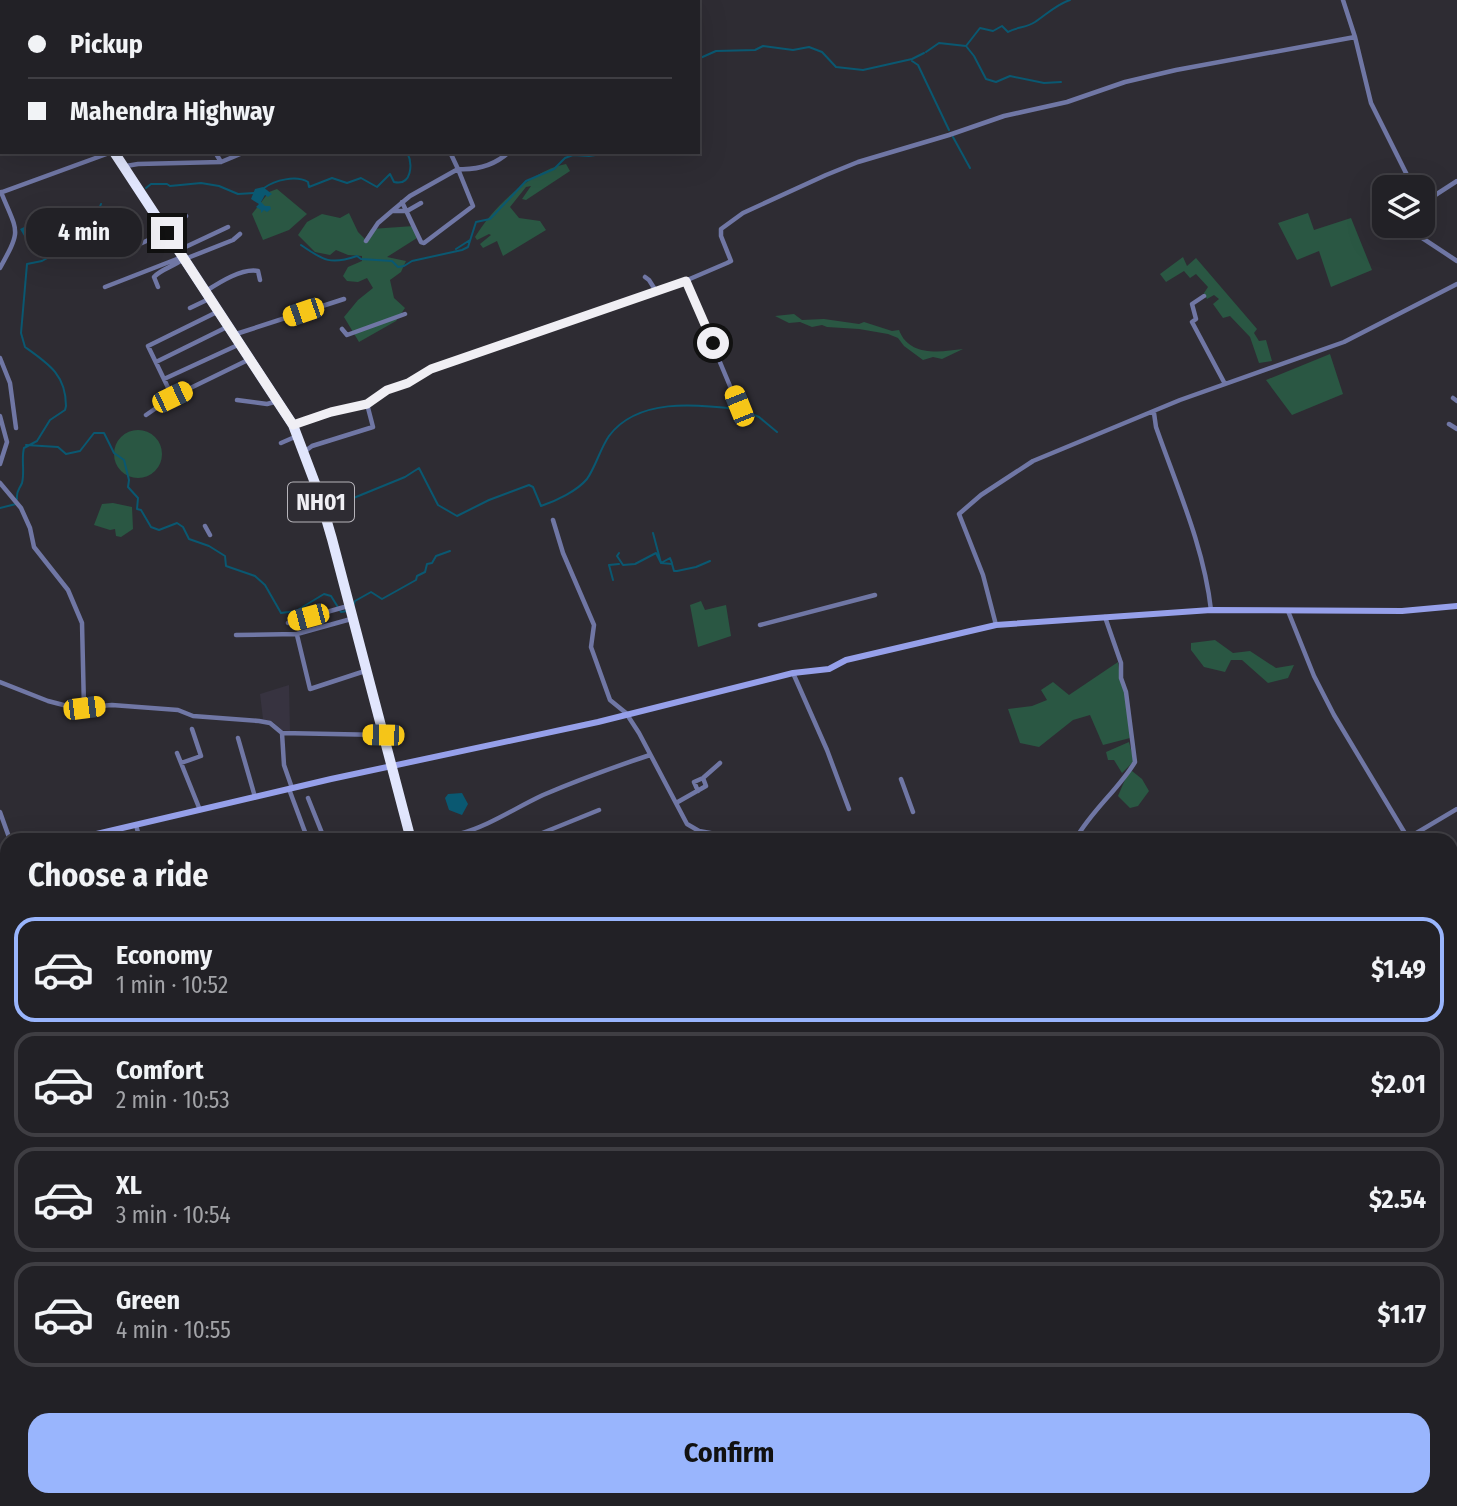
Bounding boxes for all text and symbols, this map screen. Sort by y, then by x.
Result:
text: Pickup [70,29,143,60]
text: Mahendra Highway [70,96,275,127]
map controls [1372,175,1435,238]
button: layers [1372,175,1435,238]
callout: 4 min [27,208,142,258]
route end [151,217,183,249]
text: 4 min [58,218,110,246]
car [280,295,327,329]
route start [697,327,729,359]
car [149,378,196,416]
car [722,383,757,429]
road number: NH01 [288,482,354,522]
car [285,601,332,633]
car [62,695,107,721]
car [362,724,405,746]
text: Choose a ride [28,856,209,894]
icon: car [32,938,95,1001]
text: Economy [116,940,212,971]
text: $1.49 [1371,954,1426,985]
text: 1 min · 10:52 [116,971,228,999]
icon: car [32,1053,95,1116]
text: Comfort [116,1055,204,1086]
text: $2.01 [1371,1069,1426,1100]
text: 2 min · 10:53 [116,1086,230,1114]
icon: car [32,1168,95,1231]
text: XL [116,1170,142,1201]
text: $2.54 [1369,1184,1426,1215]
text: 3 min · 10:54 [116,1201,231,1229]
icon: car [32,1283,95,1346]
text: Green [116,1285,180,1316]
text: $1.17 [1378,1299,1426,1330]
text: 4 min · 10:55 [116,1316,231,1344]
button: Confirm [28,1413,1430,1493]

